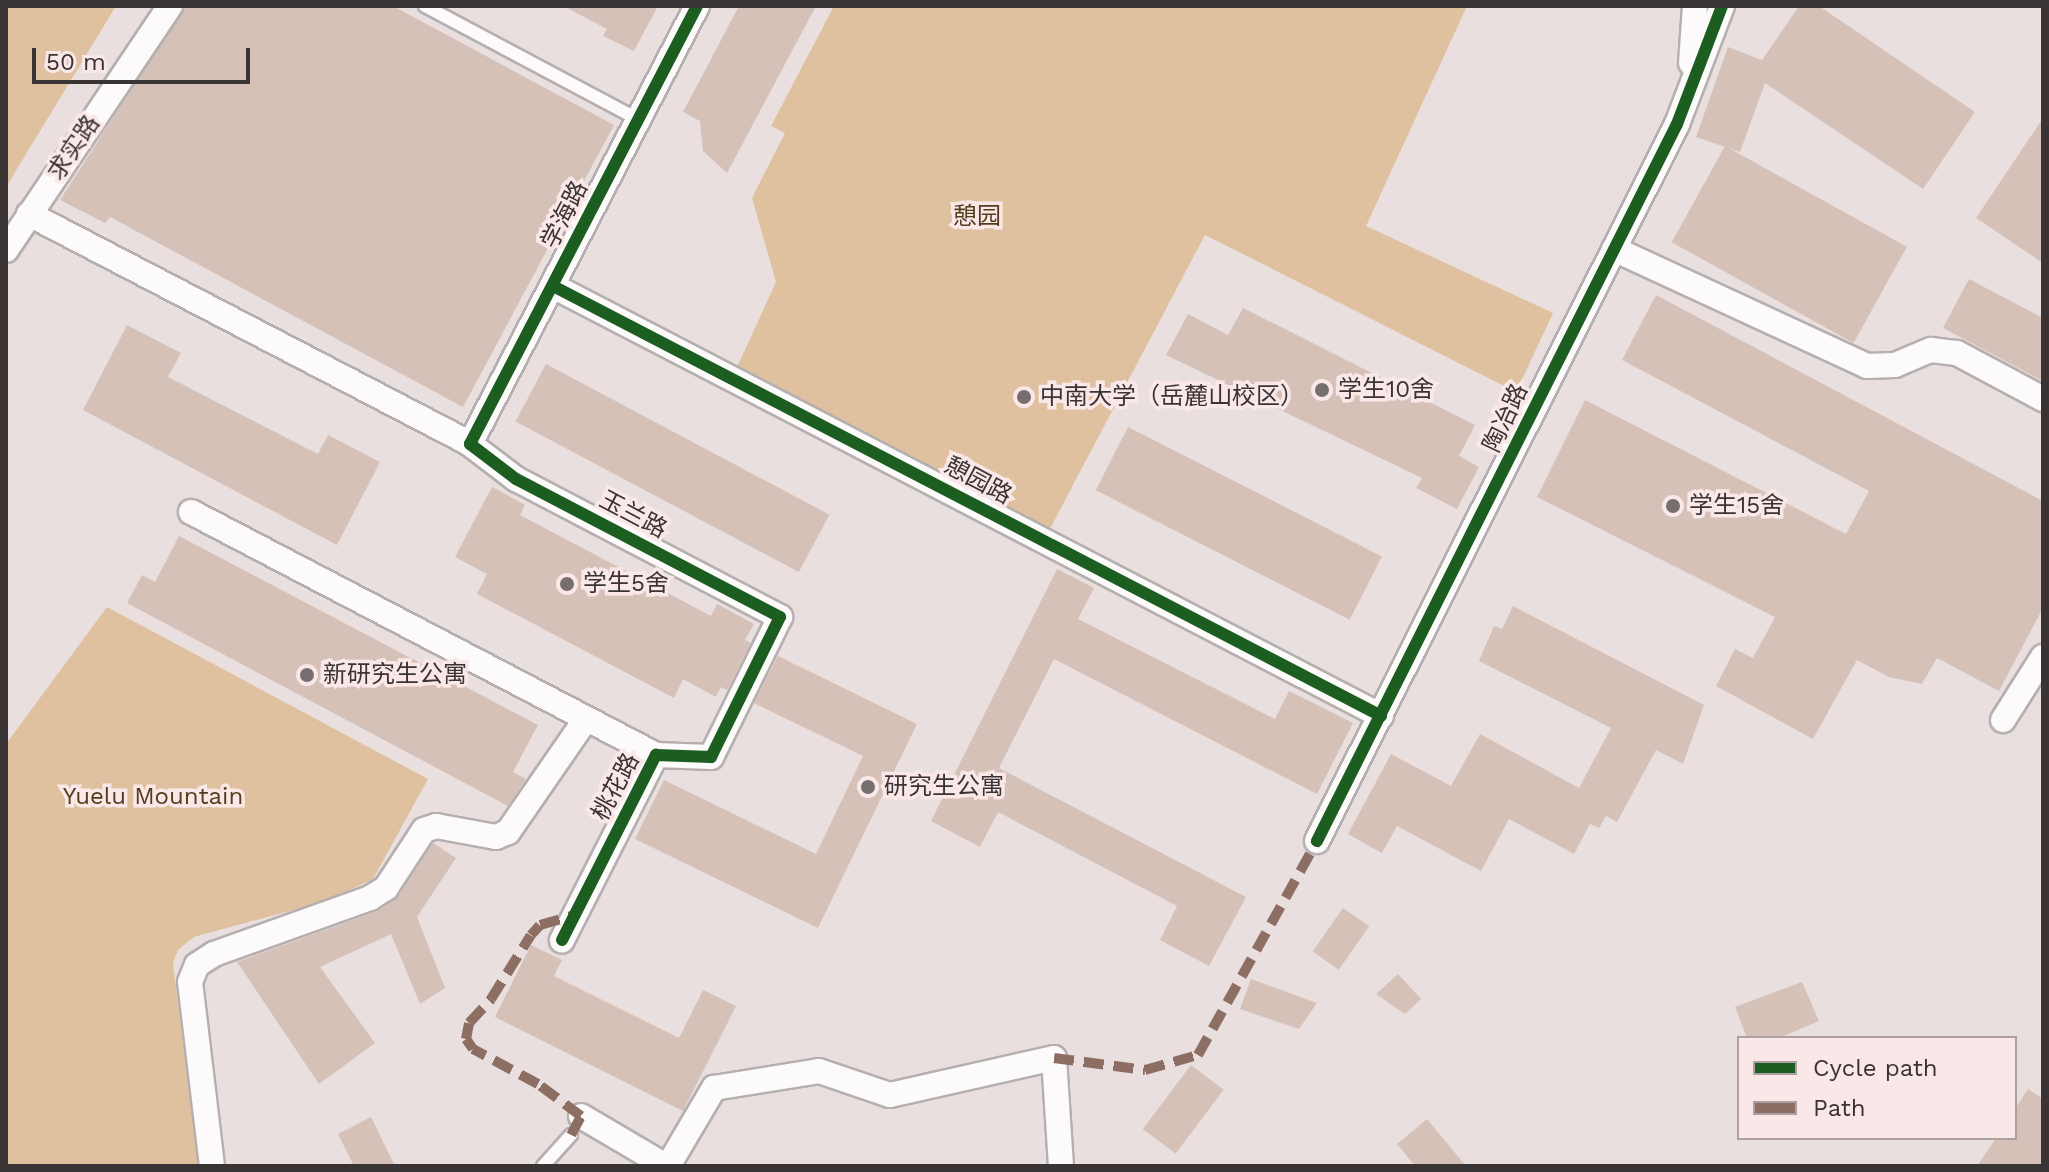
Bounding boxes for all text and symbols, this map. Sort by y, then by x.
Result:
scale bar [36,32,254,82]
text: 50 m [46,48,106,76]
street label: 求实路 [42,110,106,186]
street label: 学海路 [536,176,594,254]
park label: 憩园 [953,203,1001,231]
place label: 学生10舍 [1338,376,1434,404]
street label: 陶冶路 [1478,379,1534,457]
marker: 学生10舍 [1313,381,1331,399]
place label: 中南大学（岳麓山校区） [1040,383,1304,411]
marker: 中南大学（岳麓山校区） [1015,388,1033,406]
street label: 憩园路 [939,451,1017,511]
street label: 玉兰路 [594,485,672,545]
place label: 学生15舍 [1689,492,1784,520]
marker: 学生15舍 [1664,497,1682,515]
place label: 学生5舍 [583,570,669,598]
marker: 学生5舍 [558,575,576,593]
place label: 新研究生公寓 [323,661,467,689]
marker: 新研究生公寓 [298,666,316,684]
street label: 桃花路 [586,748,646,826]
place label: 研究生公寓 [884,773,1004,801]
marker: 研究生公寓 [859,778,877,796]
park label: Yuelu Mountain [63,783,243,811]
legend [1737,1036,2017,1140]
text: Cycle path [1813,1054,1938,1082]
text: Path [1813,1094,1866,1122]

